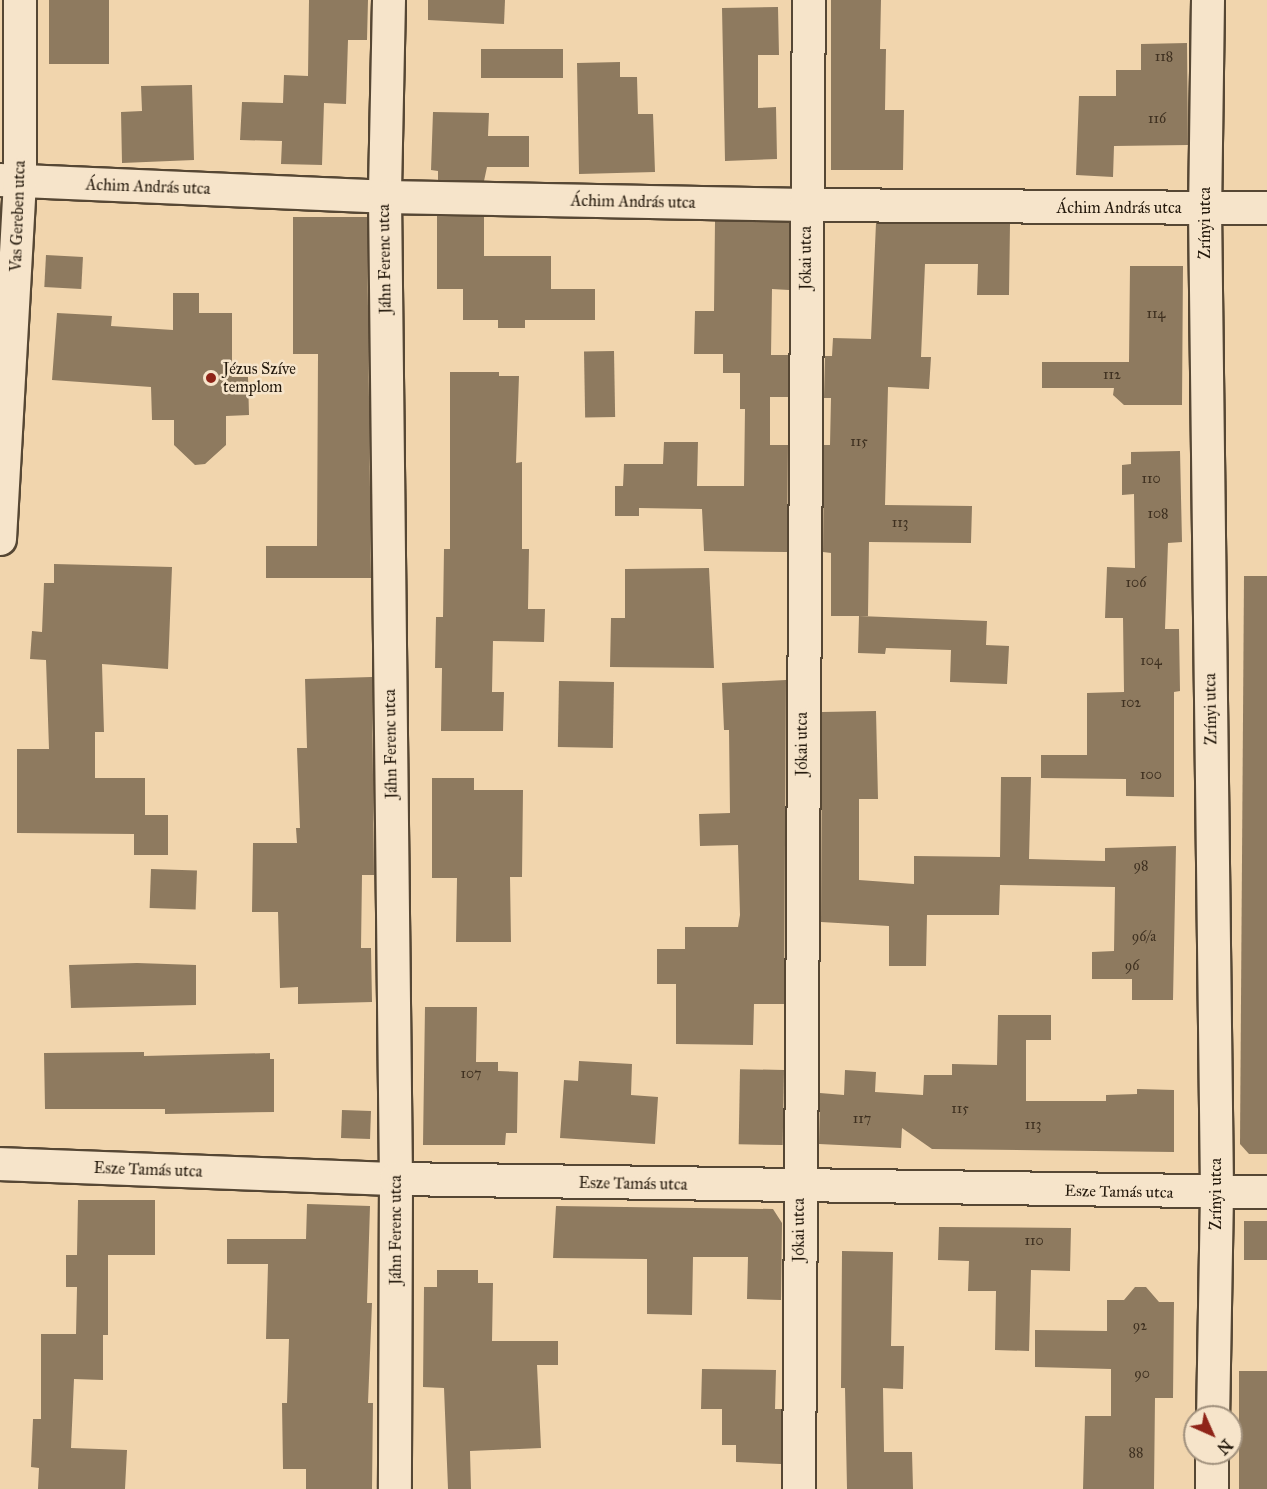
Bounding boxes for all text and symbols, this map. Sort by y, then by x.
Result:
house number: 118 [1155,49,1173,65]
house number: 116 [1148,111,1166,127]
street label: Vas Gereben utca [6,160,30,272]
street label: Áchim András utca [85,175,211,199]
street label: Zrínyi utca [1195,187,1215,259]
street label: Áchim András utca [570,191,696,213]
street label: Áchim András utca [1057,198,1181,218]
street label: Jáhn Ferenc utca [374,204,396,314]
street label: Jókai utca [796,226,816,290]
house number: 114 [1147,306,1165,322]
place label: Jézus Szíve templom [223,359,296,397]
house number: 112 [1103,367,1121,383]
marker: Jézus Szíve templom [204,371,218,385]
house number: 115 [850,434,868,450]
house number: 110 [1141,471,1161,487]
house number: 108 [1147,506,1169,522]
house number: 113 [892,515,908,531]
house number: 106 [1126,575,1146,591]
house number: 104 [1140,653,1162,669]
street label: Zrínyi utca [1201,673,1221,745]
street label: Jáhn Ferenc utca [380,689,402,799]
house number: 102 [1121,695,1141,711]
street label: Jókai utca [792,712,812,776]
house number: 100 [1140,767,1162,783]
house number: 98 [1134,858,1148,874]
house number: 96/a [1132,929,1156,945]
house number: 96 [1125,958,1139,974]
house number: 107 [460,1066,482,1082]
house number: 115 [951,1101,969,1117]
house number: 117 [853,1111,871,1127]
house number: 113 [1025,1117,1041,1133]
street label: Zrínyi utca [1206,1158,1226,1230]
street label: Esze Tamás utca [93,1159,203,1181]
street label: Esze Tamás utca [578,1173,688,1195]
street label: Jáhn Ferenc utca [386,1175,406,1285]
street label: Esze Tamás utca [1064,1181,1174,1203]
street label: Jókai utca [789,1198,809,1262]
house number: 110 [1024,1233,1044,1249]
house number: 92 [1133,1318,1147,1334]
house number: 90 [1134,1366,1150,1382]
north arrow [1183,1405,1243,1465]
text: N [1213,1435,1236,1458]
house number: 88 [1129,1445,1143,1461]

